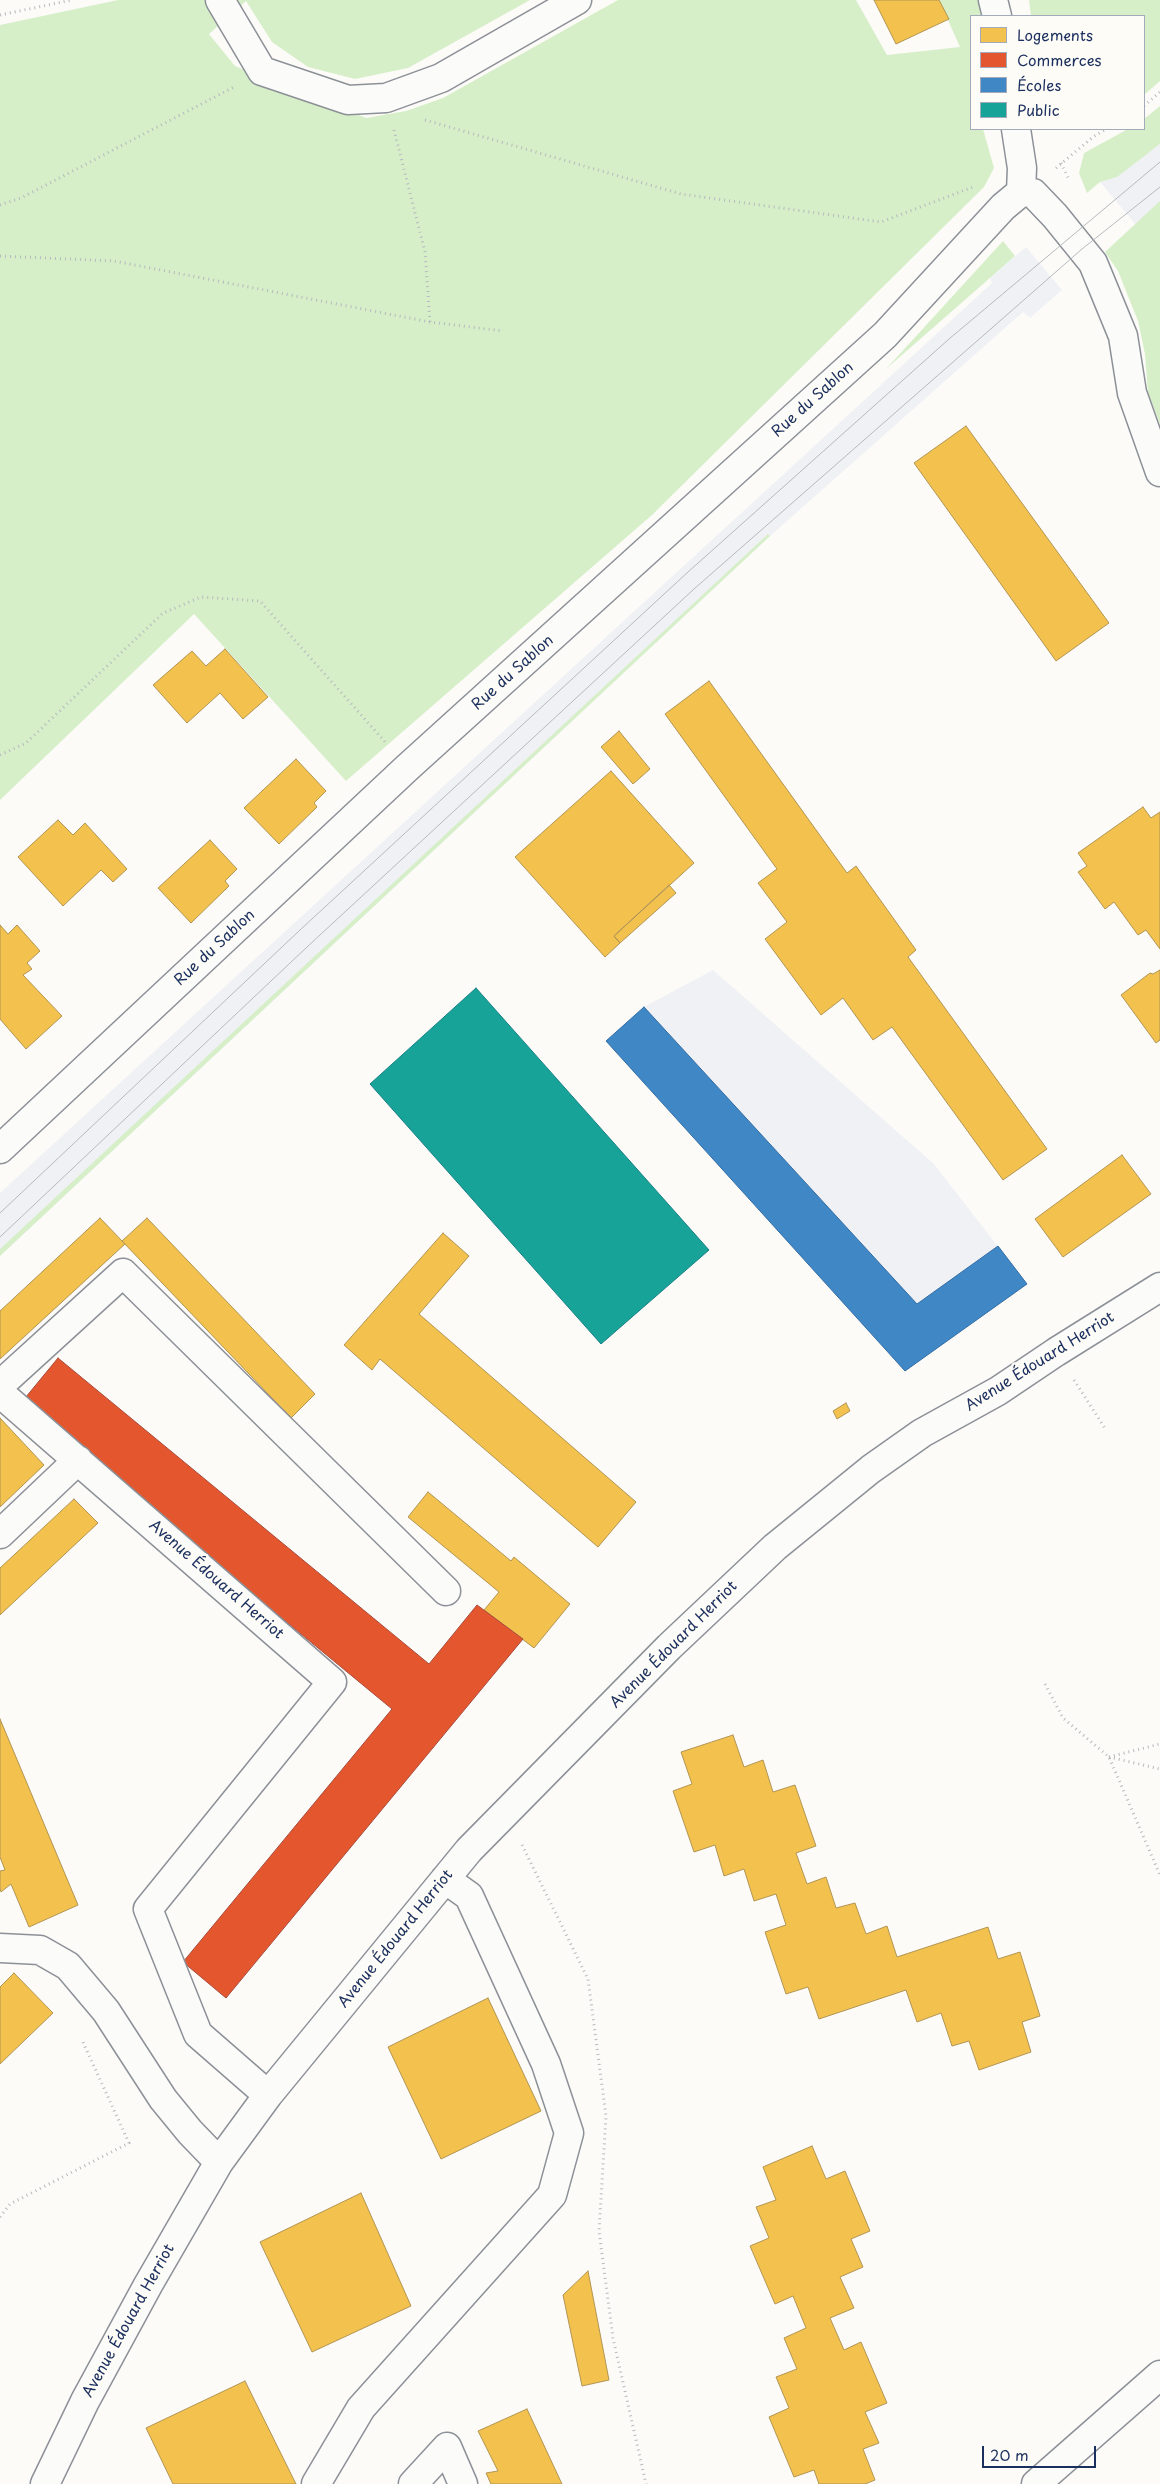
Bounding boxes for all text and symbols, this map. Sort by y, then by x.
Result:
legend [970,15,1145,130]
text: Logements [1017,23,1093,46]
text: Commerces [1017,48,1101,71]
text: Écoles [1017,73,1061,96]
text: Public [1017,98,1060,121]
street label: Rue du Sablon [768,359,858,441]
street label: Rue du Sablon [468,632,558,714]
street label: Rue du Sablon [171,906,259,990]
street label: Avenue Édouard Herriot [962,1309,1118,1415]
street label: Avenue Édouard Herriot [145,1517,287,1643]
street label: Avenue Édouard Herriot [607,1578,741,1712]
street label: Avenue Édouard Herriot [335,1866,457,2012]
street label: Avenue Édouard Herriot [79,2241,179,2401]
scale bar [985,2436,1099,2468]
text: 20 m [990,2443,1029,2466]

